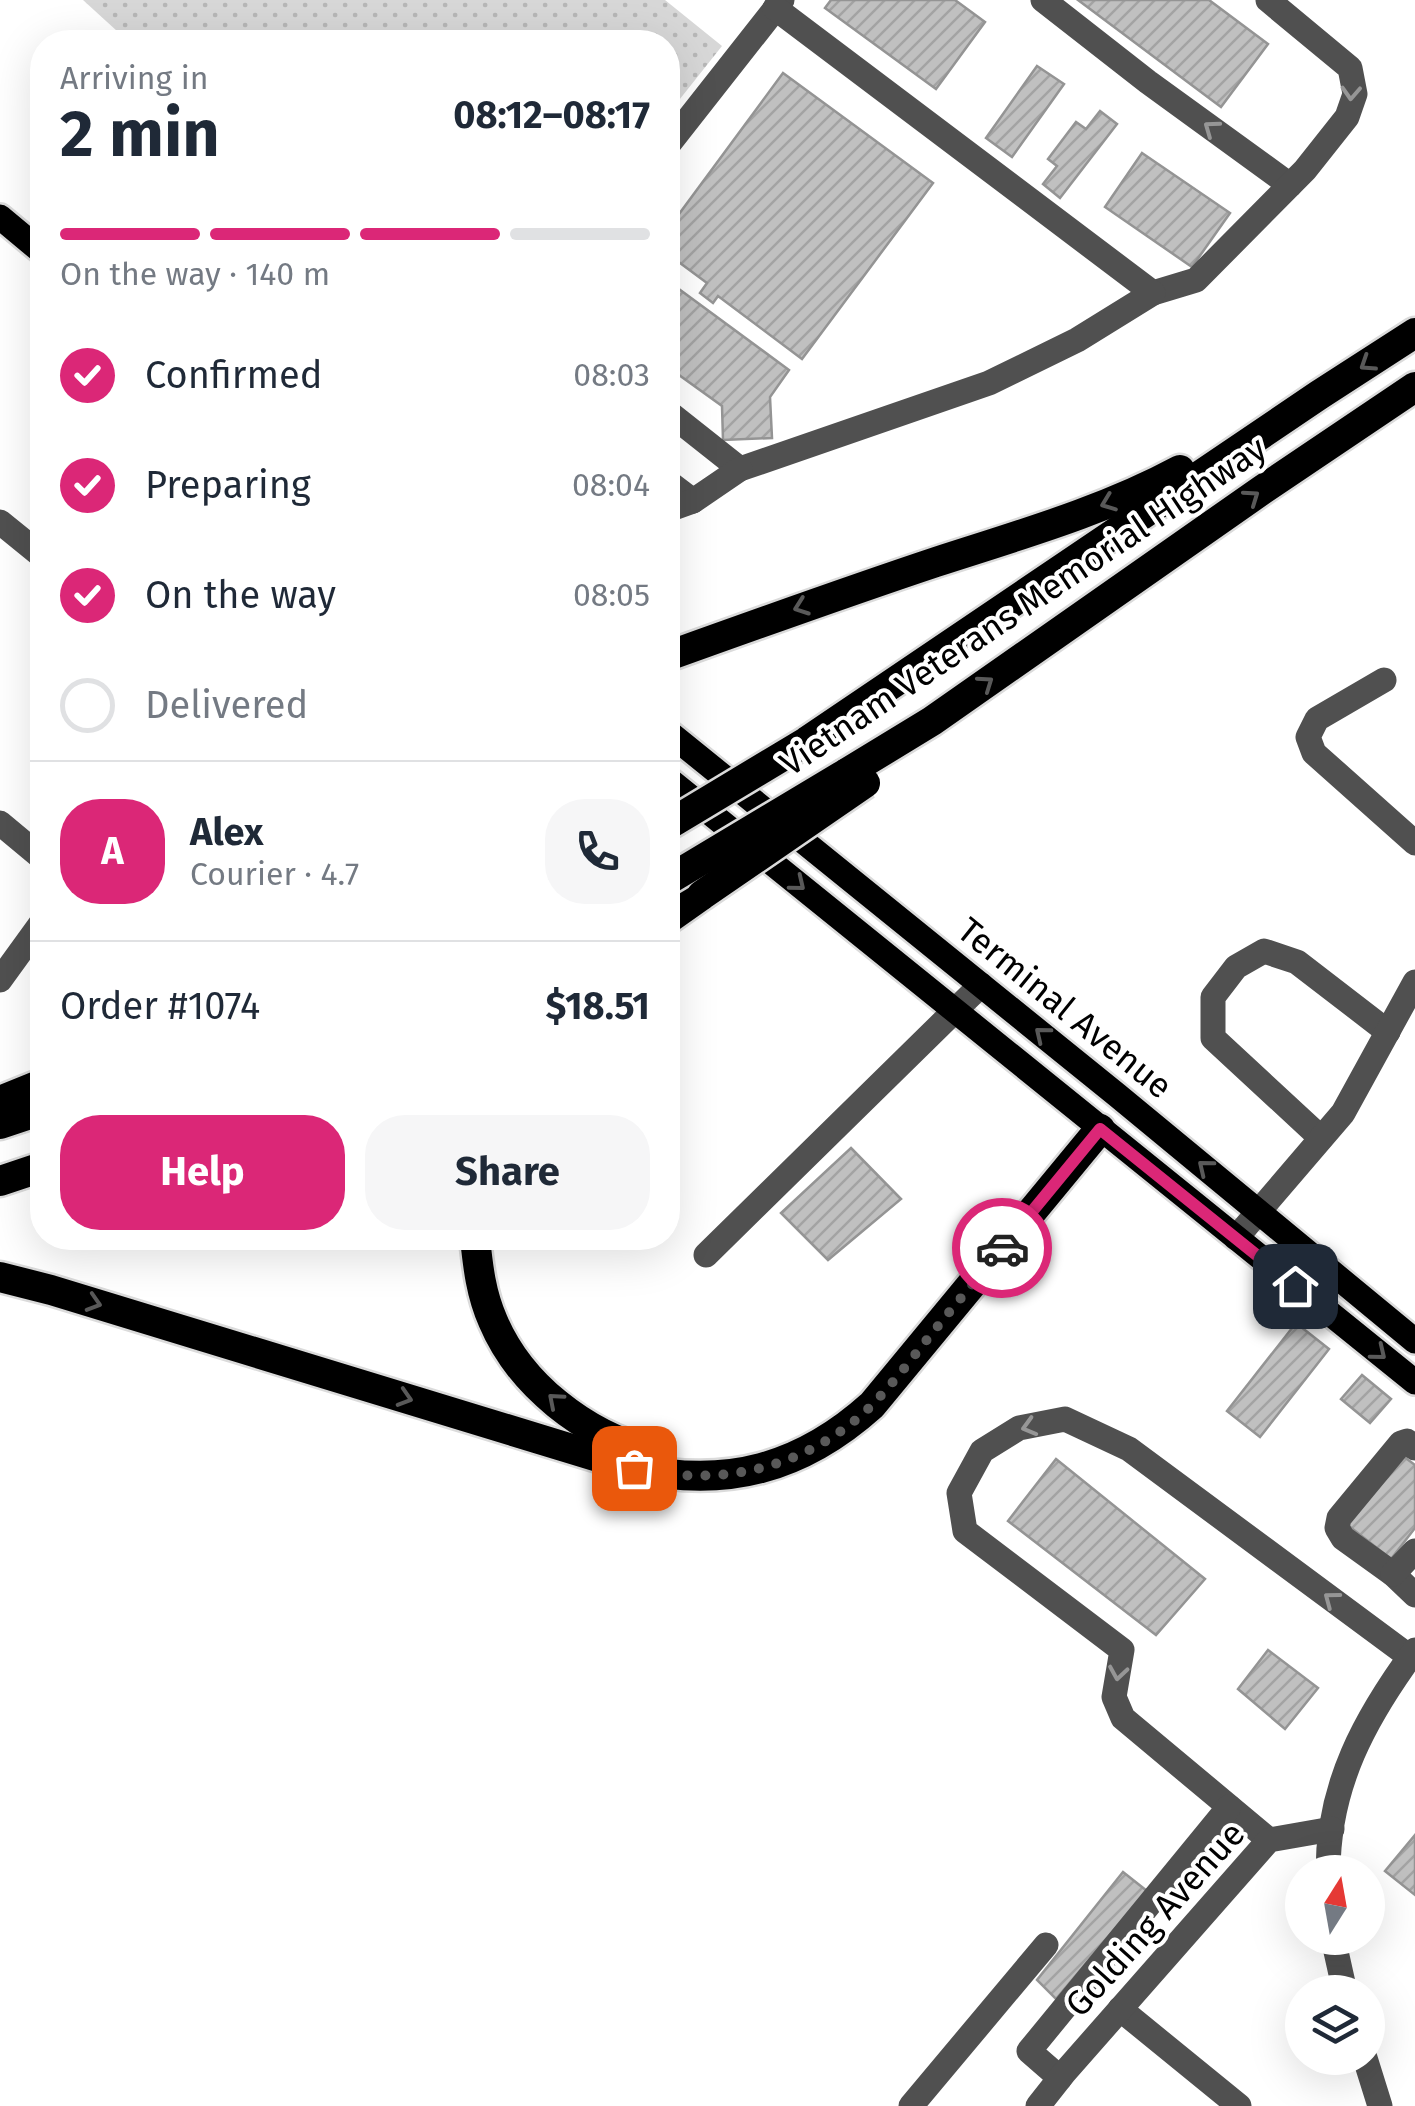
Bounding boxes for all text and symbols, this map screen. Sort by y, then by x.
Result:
text: Arriving in [60,59,208,97]
one-way arrow [1341,85,1362,101]
text: 08:12–08:17 [453,92,650,138]
text: 2 min [60,95,220,173]
one-way arrow [1204,122,1222,139]
text: On the way · 140 m [60,255,330,293]
icon: check [60,348,115,403]
one-way arrow [1360,351,1378,370]
text: Confirmed [145,352,323,398]
text: 08:03 [573,356,650,394]
street label: Vietnam Veterans Memorial Highway [772,427,1274,785]
icon: check [60,458,115,513]
text: Preparing [145,462,311,508]
text: 08:04 [572,466,650,504]
one-way arrow [1101,491,1118,512]
one-way arrow [1241,491,1259,509]
icon: check [60,568,115,623]
text: On the way [145,572,336,618]
text: 08:05 [573,576,650,614]
one-way arrow [793,595,810,616]
one-way arrow [974,677,993,695]
text: Delivered [145,682,308,728]
button: phone [545,799,650,904]
text: Alex [190,809,263,855]
text: A [101,828,124,874]
text: Courier · 4.7 [190,855,359,893]
one-way arrow [786,872,804,890]
street label: Terminal Avenue [949,909,1181,1107]
text: Order #1074 [60,983,260,1029]
text: $18.51 [545,983,650,1029]
one-way arrow [1035,1028,1053,1046]
button: Help [60,1115,345,1230]
button: Share [365,1115,650,1230]
one-way arrow [1199,1161,1217,1179]
courier [952,1198,1052,1298]
icon: car [975,1221,1030,1276]
pin [1253,1244,1338,1329]
icon: home [1268,1259,1323,1314]
one-way arrow [85,1291,102,1312]
one-way arrow [1367,1341,1385,1359]
one-way arrow [396,1386,413,1407]
one-way arrow [548,1394,566,1412]
one-way arrow [1021,1416,1038,1437]
pin [592,1426,677,1511]
icon: bag [607,1441,662,1496]
one-way arrow [1324,1593,1342,1611]
one-way arrow [1108,1665,1129,1681]
street label: Golding Avenue [1057,1813,1253,2025]
north arrow [1285,1855,1385,1955]
map controls [1285,1855,1385,2075]
button: layers [1285,1975,1385,2075]

